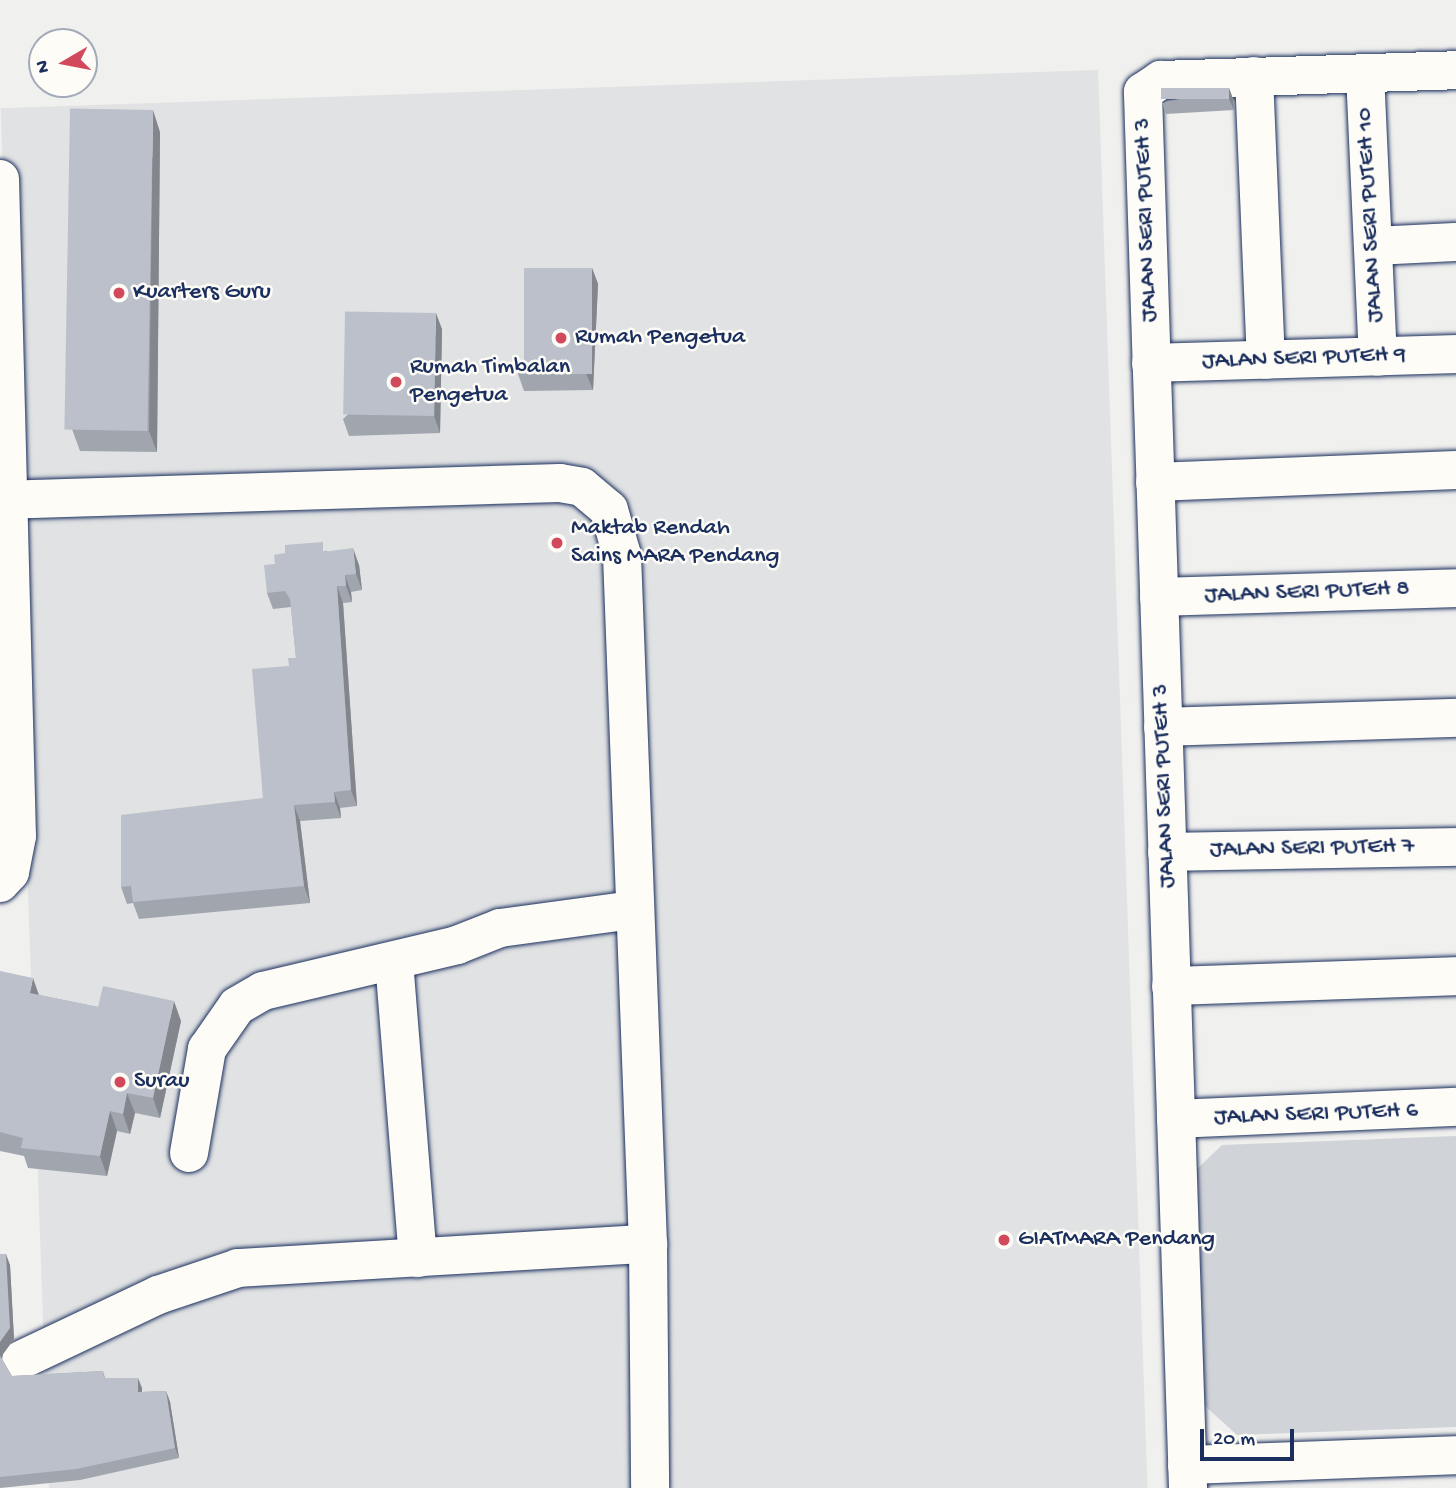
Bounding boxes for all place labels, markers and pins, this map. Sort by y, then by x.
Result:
place label: Kuarters Guru [133,279,271,307]
marker: Kuarters Guru [111,285,127,301]
place label: Rumah Pengetua [575,324,745,352]
marker: Rumah Pengetua [553,330,569,346]
place label: Rumah Timbalan Pengetua [410,354,570,410]
marker: Rumah Timbalan Pengetua [388,374,404,390]
place label: Maktab Rendah Sains MARA Pendang [571,515,779,571]
marker: Maktab Rendah Sains MARA Pendang [549,535,565,551]
place label: Surau [134,1068,189,1096]
marker: Surau [112,1074,128,1090]
place label: GIATMARA Pendang [1018,1226,1215,1254]
marker: GIATMARA Pendang [996,1232,1012,1248]

